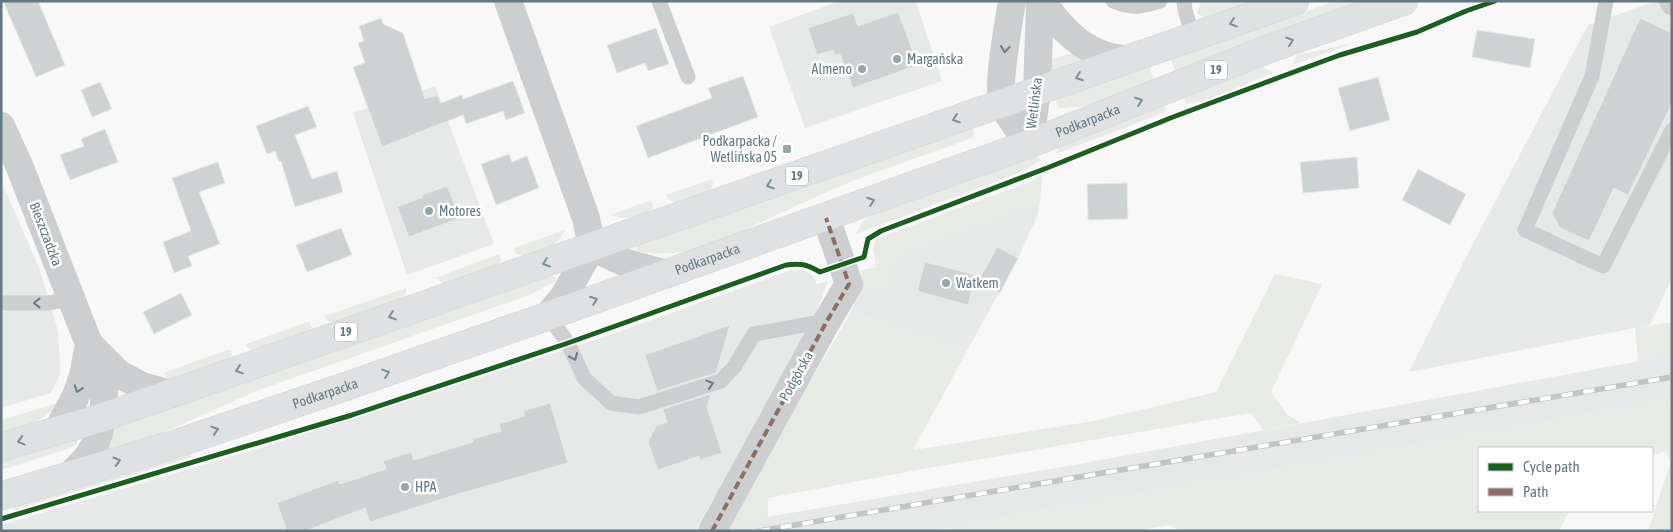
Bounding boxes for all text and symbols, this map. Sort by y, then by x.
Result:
one-way arrow [1229,17,1237,27]
one-way arrow [1286,37,1294,47]
one-way arrow [999,46,1010,54]
place label: Margańska [907,51,963,67]
marker: Margańska [891,53,903,65]
road number: 19 [1205,60,1227,80]
place label: Almeno [812,61,852,77]
marker: Almeno [856,63,868,75]
one-way arrow [1076,71,1084,81]
street label: Wetlińska [1023,76,1045,130]
one-way arrow [1134,97,1143,107]
street label: Podkarpacka [1053,101,1122,141]
one-way arrow [952,113,961,123]
place label: Podkarpacka / Wetlińska 05 [703,133,777,165]
marker: Podkarpacka / Wetlińska 05 [781,143,793,155]
road number: 19 [786,167,808,186]
one-way arrow [766,179,775,189]
one-way arrow [867,197,875,207]
street label: Bieszczadzka [27,200,65,268]
place label: Motores [439,203,481,219]
marker: Motores [423,205,435,217]
street label: Podkarpacka [673,240,742,278]
one-way arrow [542,257,550,267]
place label: Watkem [956,275,999,291]
marker: Watkem [940,277,952,289]
one-way arrow [590,296,598,306]
one-way arrow [32,298,40,308]
one-way arrow [388,310,397,320]
road number: 19 [335,322,357,342]
street label: Podgórska [776,349,816,403]
one-way arrow [568,352,579,361]
one-way arrow [235,364,244,374]
one-way arrow [381,369,389,379]
street label: Podkarpacka [290,375,360,412]
one-way arrow [706,380,714,390]
one-way arrow [74,385,84,393]
one-way arrow [210,426,219,436]
one-way arrow [16,435,25,446]
legend [1478,447,1653,512]
one-way arrow [112,457,120,467]
text: Cycle path [1523,458,1580,475]
place label: HPA [415,479,436,495]
marker: HPA [399,481,411,493]
text: Path [1523,483,1549,500]

